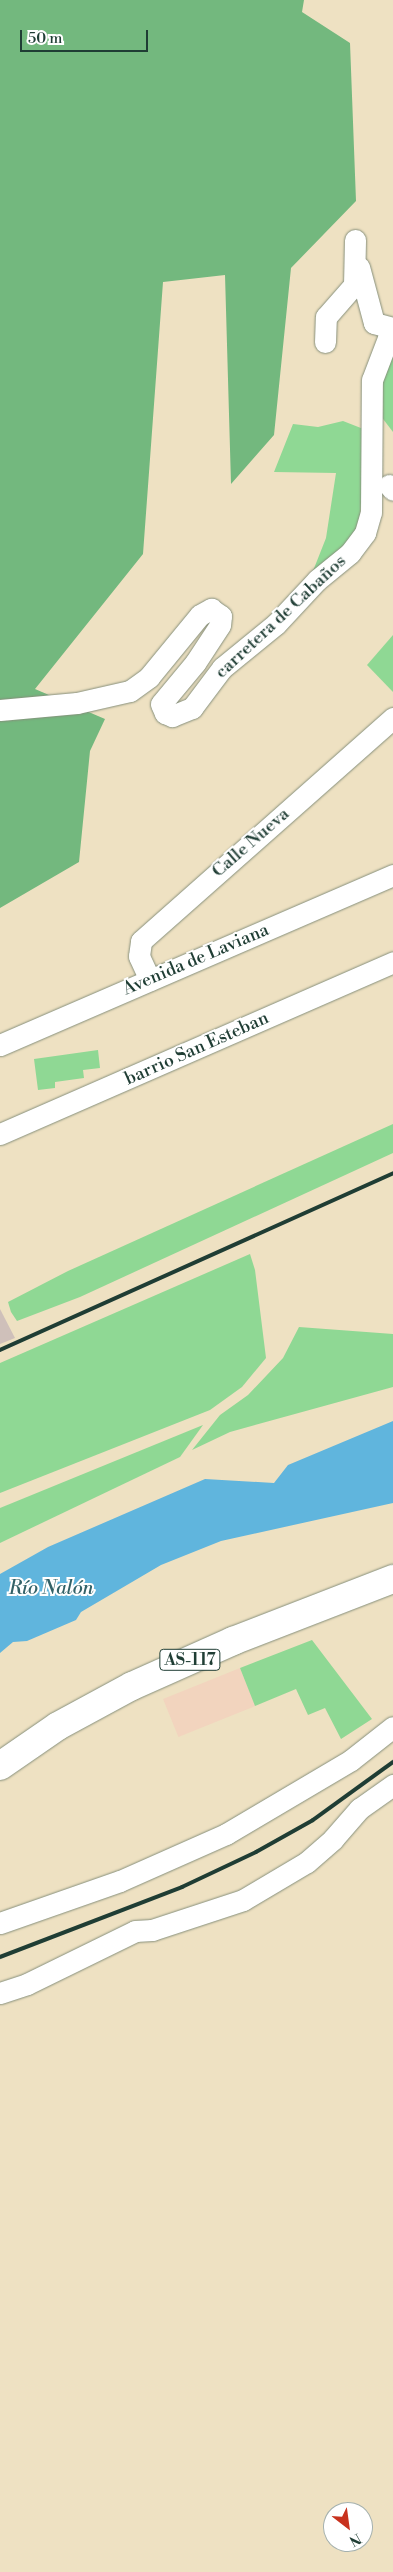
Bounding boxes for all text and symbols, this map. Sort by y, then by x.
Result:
scale bar [22,20,150,52]
text: 50 m [28,29,62,48]
street label: carretera de Cabaños [211,551,351,683]
street label: Calle Nueva [208,804,294,882]
street label: Avenida de Laviana [120,919,272,1001]
street label: barrio San Esteban [122,1008,272,1090]
water label: Río Nalón [9,1578,93,1600]
road number: AS-117 [159,1646,221,1674]
north arrow [323,2502,373,2552]
text: N [346,2529,364,2550]

